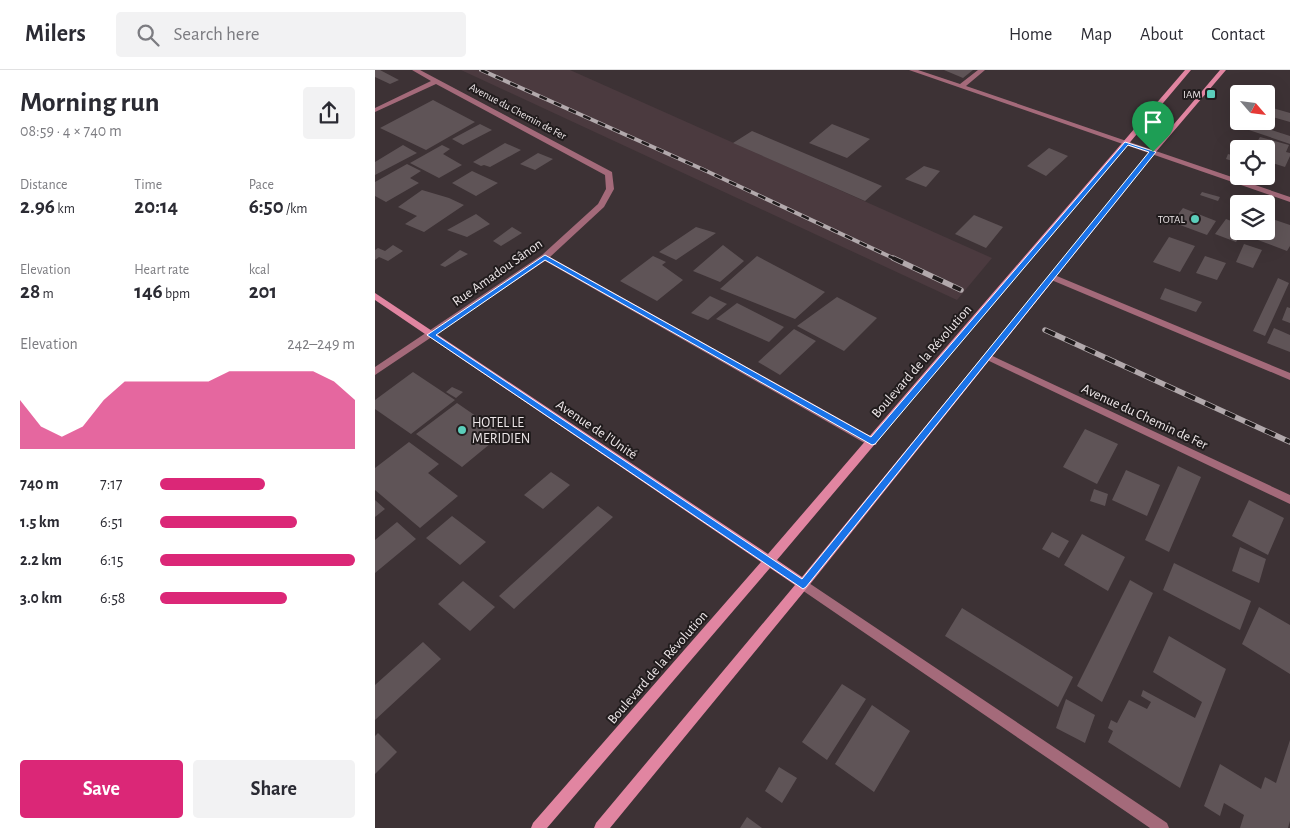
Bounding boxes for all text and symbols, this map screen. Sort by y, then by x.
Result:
search box [116,12,466,57]
icon: search [134,21,162,49]
text: Milers [25,22,86,46]
text: Search here [174,25,260,44]
text: Home [1009,26,1052,44]
text: Map [1080,26,1112,44]
text: About [1140,26,1183,44]
text: Contact [1211,26,1265,44]
street label: Avenue du Chemin de Fer [467,81,568,142]
north arrow [1230,85,1275,130]
map controls [1230,85,1275,240]
button: share [303,87,355,139]
marker: IAM [1205,88,1217,100]
text: Morning run [20,89,160,117]
place label: IAM [1183,89,1201,100]
pin [1132,101,1174,152]
icon: arrive [1139,108,1167,136]
text: 08:59 · 4 × 740 m [20,123,122,139]
button: locate [1230,140,1275,185]
text: Distance [20,178,67,192]
text: Time [134,178,162,192]
text: Pace [249,178,274,192]
button: layers [1230,195,1275,240]
text: 2.96 [20,196,55,217]
text: 20:14 [134,196,178,217]
text: 6:50 [249,196,284,217]
text: km [55,202,75,216]
text: /km [284,202,308,216]
marker: TOTAL [1189,213,1201,225]
place label: TOTAL [1158,214,1185,225]
street label: Rue Amadou Sânon [450,237,545,309]
text: Elevation [20,263,71,277]
text: Heart rate [134,263,189,277]
text: kcal [249,263,270,277]
text: 28 [20,281,40,302]
text: 146 [134,281,163,302]
text: 201 [249,281,277,302]
text: m [40,287,54,301]
text: bpm [163,287,190,301]
street label: Boulevard de la Révolution [869,303,974,421]
text: Elevation [20,336,78,352]
text: 242–249 m [287,336,355,352]
street label: Avenue du Chemin de Fer [1079,382,1210,453]
street label: Avenue de l'Unité [553,398,640,462]
place label: HOTEL LE MERIDIEN [472,416,530,446]
marker: HOTEL LE MERIDIEN [456,424,468,436]
text: 740 m [20,476,59,492]
text: 7:17 [100,476,123,492]
text: 1.5 km [20,514,60,530]
text: 6:51 [100,514,123,530]
text: 2.2 km [20,552,62,568]
text: 6:15 [100,552,123,568]
text: 3.0 km [20,590,62,606]
text: 6:58 [100,590,125,606]
street label: Boulevard de la Révolution [605,609,710,727]
button: Save [20,760,183,818]
button: Share [193,760,355,818]

